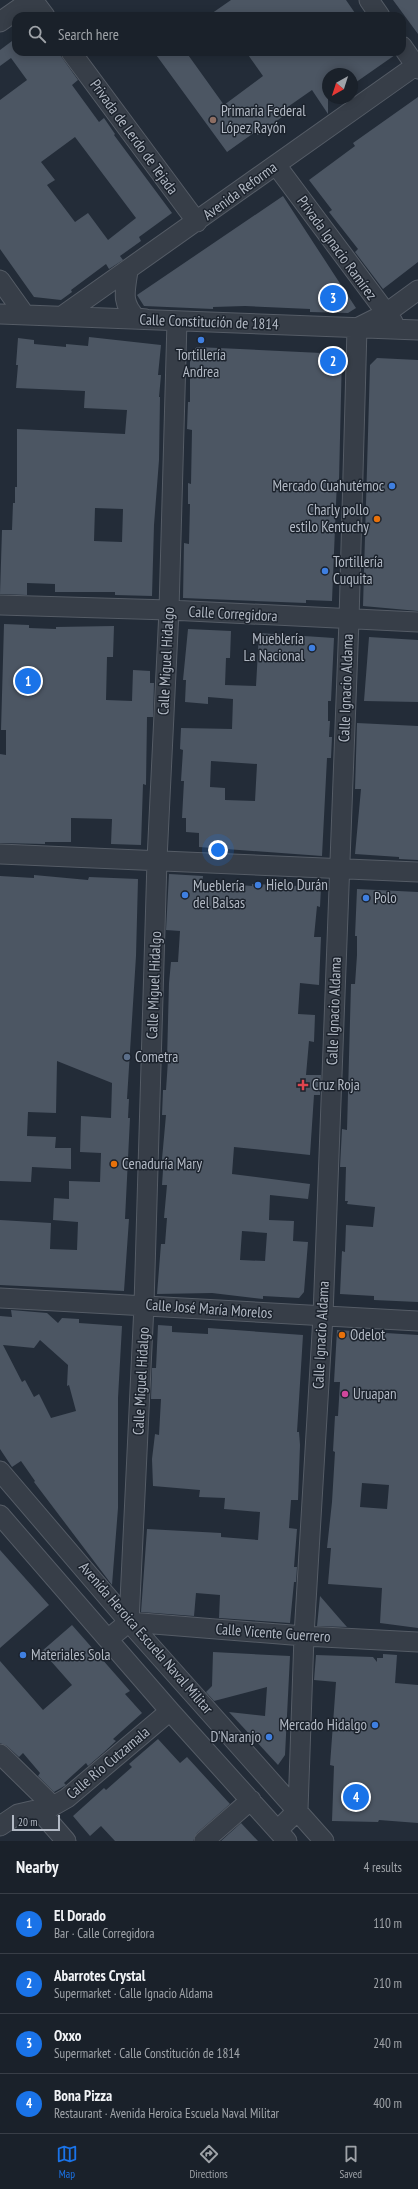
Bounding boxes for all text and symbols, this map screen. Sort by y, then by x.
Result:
search box [12,12,406,56]
icon: search [26,23,48,45]
text: Search here [58,25,119,44]
north arrow [322,68,358,104]
street label: Privada de Lerdo de Tejada [86,75,183,198]
place label: Primaria Federal López Rayón [221,101,306,137]
marker: Primaria Federal López Rayón [208,115,218,125]
street label: Avenida Reforma [199,157,281,224]
street label: Privada Ignacio Ramírez [293,192,381,303]
pin: 3 [320,283,346,313]
street label: Calle Constitución de 1814 [139,310,279,333]
marker: Tortillería Andrea [196,335,206,345]
place label: Tortillería Andrea [176,345,226,381]
pin: 2 [320,346,346,376]
place label: Mercado Cuahutémoc [273,476,385,495]
marker: Mercado Cuahutémoc [387,481,397,491]
place label: Charly pollo estilo Kentuchy [289,500,369,536]
marker: Charly pollo estilo Kentuchy [372,514,382,524]
place label: Tortillería Cuquita [333,552,383,588]
marker: Tortillería Cuquita [320,566,330,576]
street label: Calle Corregidora [188,602,278,625]
street label: Calle Miguel Hidalgo [153,607,178,715]
place label: Mueblería La Nacional [244,629,305,665]
street label: Calle Ignacio Aldama [334,634,357,742]
marker: Mueblería La Nacional [307,643,317,653]
pin: 1 [15,666,41,696]
your location [208,840,228,860]
place label: Hielo Durán [266,875,328,894]
place label: Mueblería del Balsas [193,876,245,912]
marker: Hielo Durán [253,880,263,890]
place label: Polo [374,888,397,907]
marker: Mueblería del Balsas [180,890,190,900]
marker: Polo [361,893,371,903]
street label: Calle Miguel Hidalgo [142,931,165,1039]
street label: Calle Ignacio Aldama [322,957,345,1065]
place label: Cometra [135,1047,178,1066]
marker: Cometra [122,1052,132,1062]
place label: Cruz Roja [312,1075,360,1094]
marker: Cruz Roja [297,1079,309,1091]
place label: Cenaduría Mary [122,1154,202,1173]
marker: Cenaduría Mary [109,1159,119,1169]
street label: Calle Ignacio Aldama [308,1280,333,1390]
street label: Calle José María Morelos [145,1295,273,1322]
place label: Odelot [350,1325,385,1344]
street label: Calle Miguel Hidalgo [128,1327,153,1435]
marker: Odelot [337,1330,347,1340]
place label: Uruapan [353,1384,397,1403]
marker: Uruapan [340,1389,350,1399]
street label: Avenida Heroica Escuela Naval Militar [75,1558,218,1718]
street label: Calle Vicente Guerrero [215,1619,331,1646]
place label: Materiales Sola [31,1645,110,1664]
marker: Materiales Sola [18,1650,28,1660]
place label: Mercado Hidalgo [279,1715,367,1734]
marker: Mercado Hidalgo [370,1720,380,1730]
street label: Calle Río Cutzamala [62,1722,153,1803]
place label: D'Naranjo [210,1727,261,1746]
marker: D'Naranjo [264,1732,274,1742]
pin: 4 [343,1782,369,1812]
scale bar [12,1813,60,1832]
text: 20 m [18,1815,37,1829]
text: Nearby [16,1856,59,1878]
text: 4 results [363,1859,402,1876]
text: El Dorado [54,1906,106,1925]
text: 1 [26,1915,32,1932]
text: 110 m [373,1915,402,1932]
text: Bar · Calle Corregidora [54,1925,154,1942]
text: Abarrotes Crystal [54,1966,145,1985]
text: 2 [26,1975,32,1992]
text: 210 m [373,1975,402,1992]
text: Supermarket · Calle Ignacio Aldama [54,1985,213,2002]
text: Oxxo [54,2026,81,2045]
text: 3 [26,2035,32,2052]
text: 240 m [373,2035,402,2052]
text: Supermarket · Calle Constitución de 1814 [54,2045,240,2062]
text: Bona Pizza [54,2086,112,2105]
text: 4 [26,2095,32,2112]
text: 400 m [373,2095,402,2112]
text: Restaurant · Avenida Heroica Escuela Naval Militar [54,2105,279,2122]
tab: Map [56,2143,78,2181]
tab: Directions [190,2143,228,2181]
tab: Saved [339,2143,362,2181]

